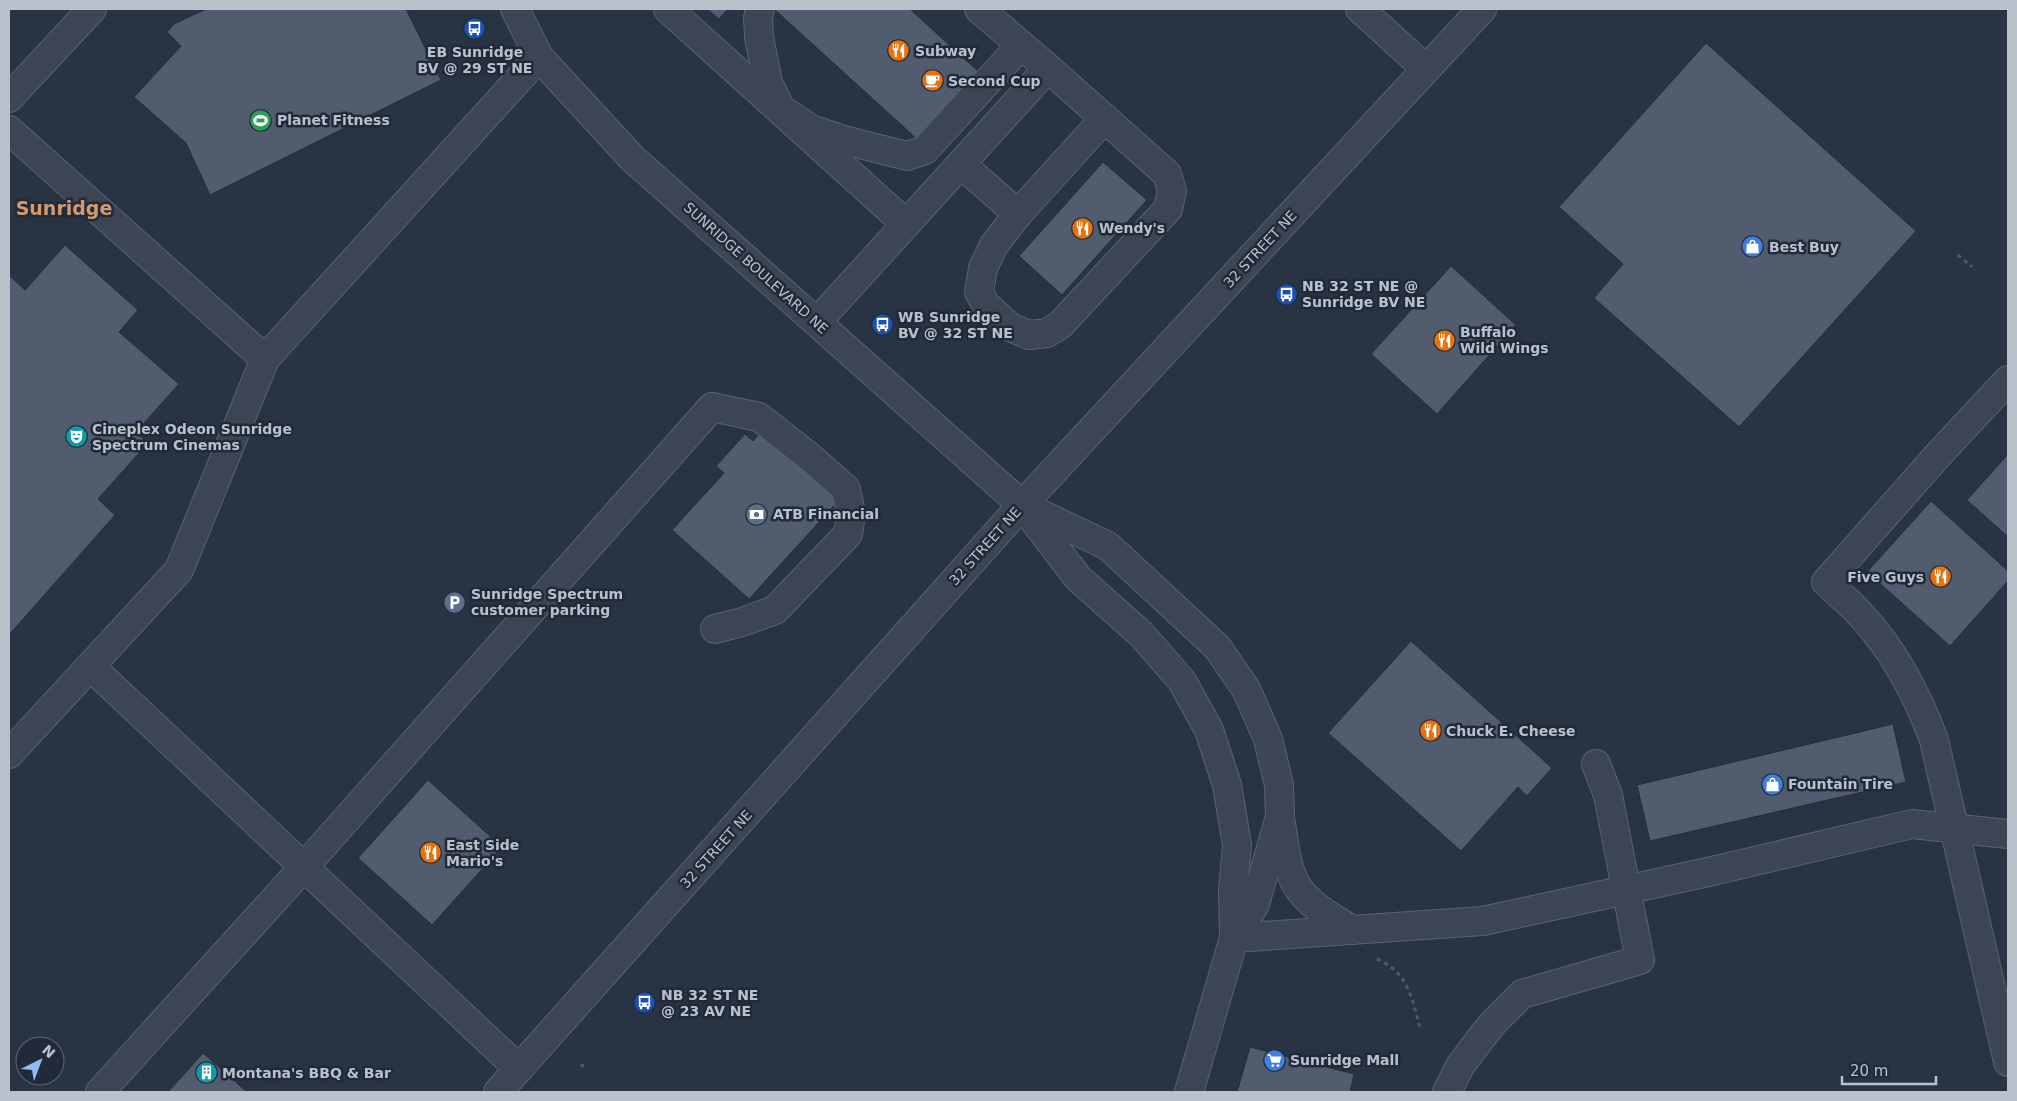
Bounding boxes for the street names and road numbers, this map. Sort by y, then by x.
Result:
street label: SUNRIDGE BOULEVARD NE [681,199,831,337]
street label: 32 STREET NE [1220,207,1300,291]
street label: 32 STREET NE [946,504,1024,588]
street label: 32 STREET NE [677,807,755,891]

